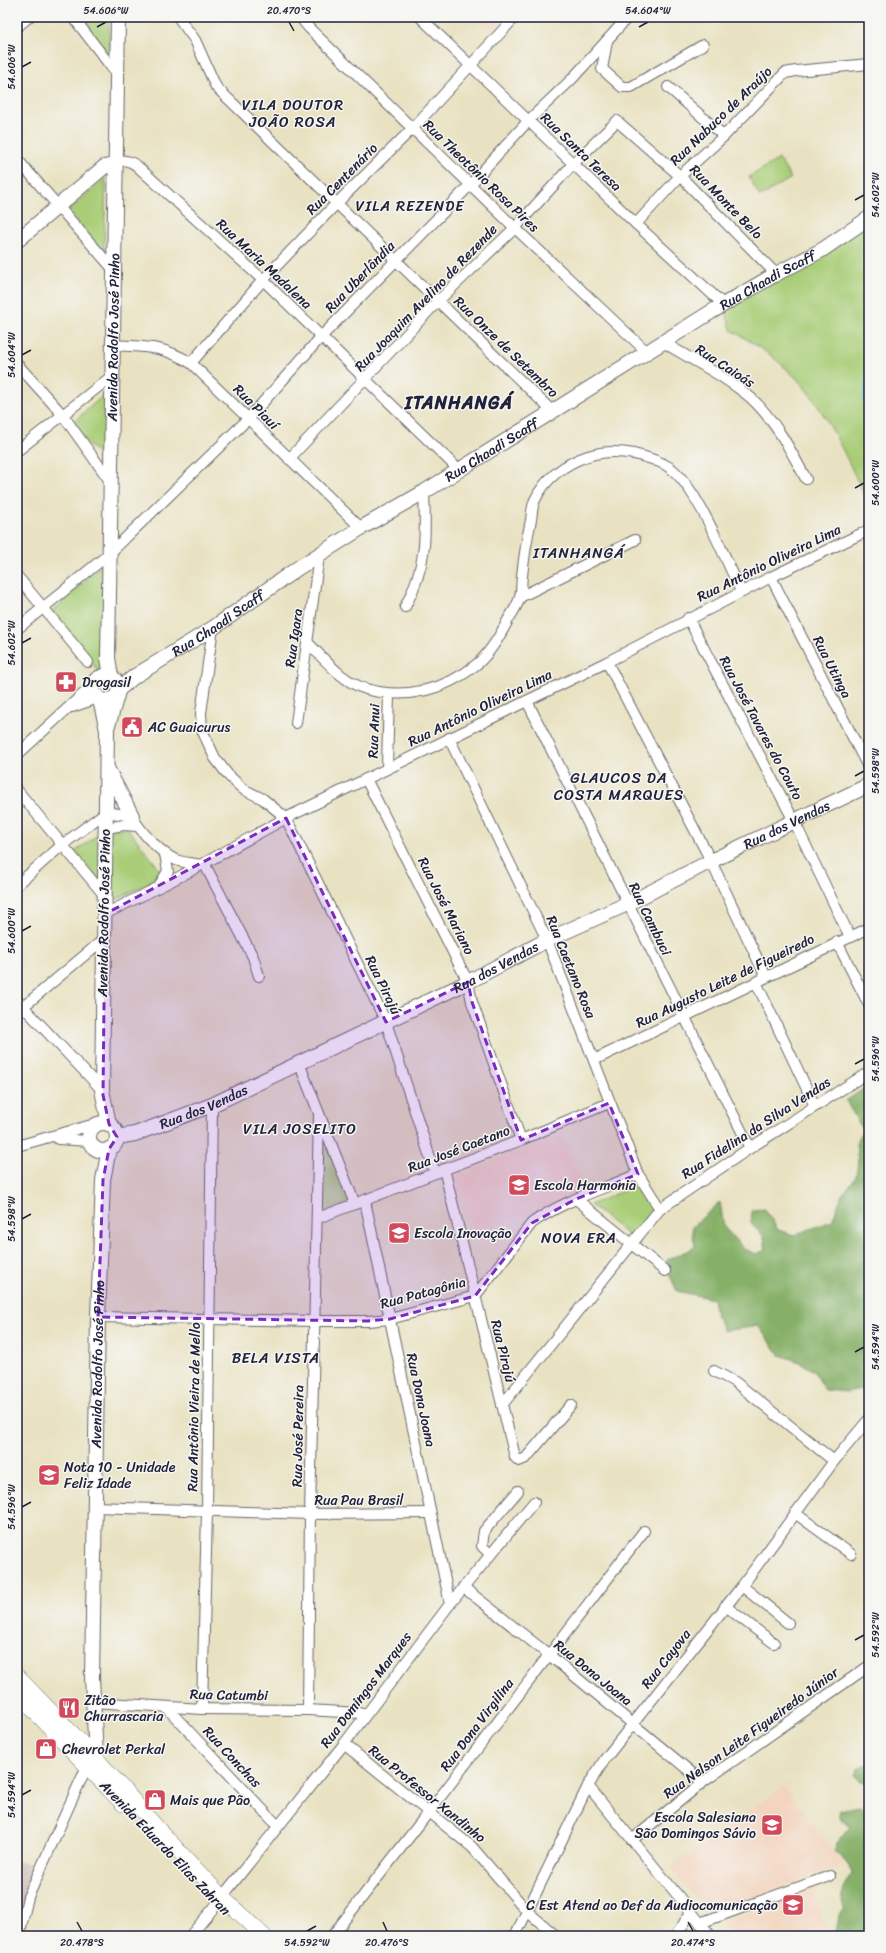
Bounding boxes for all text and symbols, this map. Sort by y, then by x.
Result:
text: 54.606°W [83,2,129,20]
text: 20.470°S [267,2,312,20]
text: 54.604°W [625,2,671,20]
text: 54.606°W [3,44,21,90]
street label: Rua Nabuco de Araújo [664,60,778,172]
district label: VILA DOUTOR JOÃO ROSA [242,92,344,135]
street label: Rua Santa Teresa [534,106,628,198]
street label: Rua Theotônio Rosa Pires [417,114,545,239]
street label: Rua Centenário [300,137,384,221]
street label: Rua Monte Belo [683,158,769,246]
text: 54.602°W [867,172,885,218]
district label: VILA REZENDE [355,193,465,219]
street label: Rua Maria Madalena [210,212,318,316]
street label: Rua Joaquim Avelino de Rezende [348,218,504,378]
street label: Rua Uberlândia [319,234,402,319]
street label: Rua Chaadi Scaff [714,242,822,317]
street label: Avenida Rodolfo José Pinho [99,253,127,423]
street label: Rua Onze de Setembro [448,290,564,404]
text: 54.604°W [3,332,21,378]
street label: Rua Caioás [690,337,760,395]
street label: Rua Piauí [227,378,287,438]
district label: ITANHANGÁ [404,387,514,419]
street label: Rua Chaadi Scaff [439,409,546,489]
text: 54.600°W [867,460,885,506]
street label: Rua Antônio Oliveira Lima [693,517,846,609]
district label: ITANHANGÁ [532,540,626,566]
street label: Rua Chaadi Scaff [167,582,272,663]
street label: Rua Igara [278,607,310,669]
text: 54.602°W [3,620,21,666]
street label: Rua Utinga [806,631,858,703]
street label: Rua José Tavares do Couto [712,651,810,805]
street label: Rua Antônio Oliveira Lima [404,662,557,754]
pharmacy icon: Drogasil [53,669,79,695]
place label: Drogasil [82,670,132,695]
street label: Rua Anui [361,702,387,759]
public building icon: AC Guaicurus [119,714,145,740]
place label: AC Guaicurus [147,715,230,740]
text: 54.598°W [867,748,885,794]
district label: GLAUCOS DA COSTA MARQUES [554,765,684,808]
street label: Rua dos Vendas [739,793,835,856]
street label: Avenida Rodolfo José Pinho [90,829,118,998]
street label: Rua José Mariano [411,853,481,959]
street label: Rua Cambuci [621,878,679,961]
text: 54.600°W [3,908,21,954]
street label: Rua Caetano Rosa [539,912,603,1023]
street label: Rua Augusto Leite de Figueiredo [631,927,819,1035]
street label: Rua dos Vendas [449,934,544,1000]
street label: Rua Pirajú [358,951,408,1019]
text: 54.596°W [867,1036,885,1082]
street label: Rua Fidelina da Silva Vendas [676,1070,836,1186]
street label: Rua dos Vendas [156,1077,253,1136]
district label: VILA JOSELITO [243,1116,357,1142]
street label: Rua José Caetano [404,1118,514,1180]
school or university icon: Escola Harmonia [506,1172,532,1198]
place label: Escola Harmonia [534,1173,636,1198]
text: 54.598°W [3,1196,21,1242]
school or university icon: Escola Inovação [386,1220,412,1246]
place label: Escola Inovação [414,1221,512,1246]
district label: NOVA ERA [541,1225,617,1251]
street label: Rua Patagônia [377,1270,469,1316]
street label: Avenida Rodolfo José Pinho [83,1280,112,1449]
street label: Rua Pirajú [483,1317,523,1385]
street label: Rua Antônio Vieira de Mello [180,1322,208,1492]
text: 54.594°W [867,1324,885,1370]
district label: BELA VISTA [232,1345,320,1371]
street label: Rua Dona Joana [399,1351,443,1449]
street label: Rua José Pereira [285,1385,311,1487]
place label: Nota 10 - Unidade Feliz Idade [64,1455,176,1496]
school or university icon: Nota 10 - Unidade Feliz Idade [36,1462,62,1488]
text: 54.596°W [3,1484,21,1530]
street label: Rua Pau Brasil [314,1488,405,1513]
text: 54.592°W [867,1612,885,1658]
street label: Rua Cayova [634,1623,698,1694]
street label: Rua Domingos Marques [314,1626,419,1754]
street label: Rua Dona Joana [548,1633,638,1713]
street label: Rua Nelson Leite Figueiredo Júnior [658,1660,845,1806]
street label: Rua Dona Virgilina [433,1672,521,1777]
street label: Rua Catumbi [190,1682,269,1708]
place label: Zitão Churrascaria [84,1688,164,1729]
restaurant icon: Zitão Churrascaria [56,1695,82,1721]
street label: Rua Conchas [196,1720,268,1794]
shop icon: Chevrolet Perkal [33,1736,59,1762]
place label: Chevrolet Perkal [62,1737,166,1762]
street label: Rua Professor Xandinho [363,1739,491,1849]
text: 54.594°W [3,1772,21,1818]
street label: Avenida Eduardo Elias Zahran [93,1774,237,1922]
shop icon: Mais que Pão [142,1787,168,1813]
place label: Mais que Pão [170,1788,250,1813]
place label: Escola Salesiana São Domingos Sávio [634,1805,756,1846]
school or university icon: Escola Salesiana São Domingos Sávio [759,1812,785,1838]
school or university icon: C Est Atend ao Def da Audiocomunicação [780,1892,806,1918]
place label: C Est Atend ao Def da Audiocomunicação [526,1893,778,1918]
text: 20.478°S [60,1934,105,1952]
text: 54.592°W [284,1934,330,1952]
text: 20.476°S [365,1934,409,1952]
text: 20.474°S [671,1934,716,1952]

